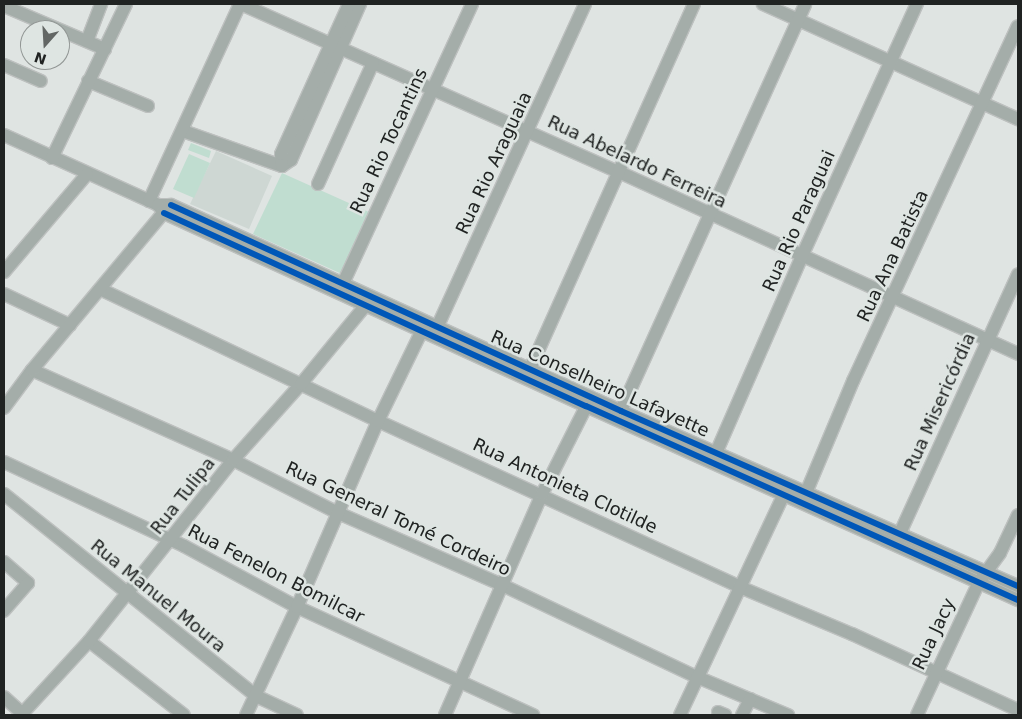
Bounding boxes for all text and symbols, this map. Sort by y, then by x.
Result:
north arrow [20,20,70,70]
text: N [32,49,49,68]
street label: Rua Rio Tocantins [346,65,432,217]
street label: Rua Rio Araguaia [452,88,536,238]
street label: Rua Abelardo Ferreira [544,111,730,213]
street label: Rua Rio Paraguai [758,147,840,295]
street label: Rua Ana Batista [853,187,933,325]
street label: Rua Conselheiro Lafayette [487,326,713,442]
street label: Rua Misericórdia [900,330,980,474]
street label: Rua Antonieta Clotilde [469,434,661,538]
street label: Rua Tulipa [146,453,220,539]
street label: Rua General Tomé Cordeiro [282,457,514,581]
street label: Rua Fenelon Bomilcar [184,520,368,628]
street label: Rua Manuel Moura [86,535,230,657]
street label: Rua Jacy [908,595,960,673]

